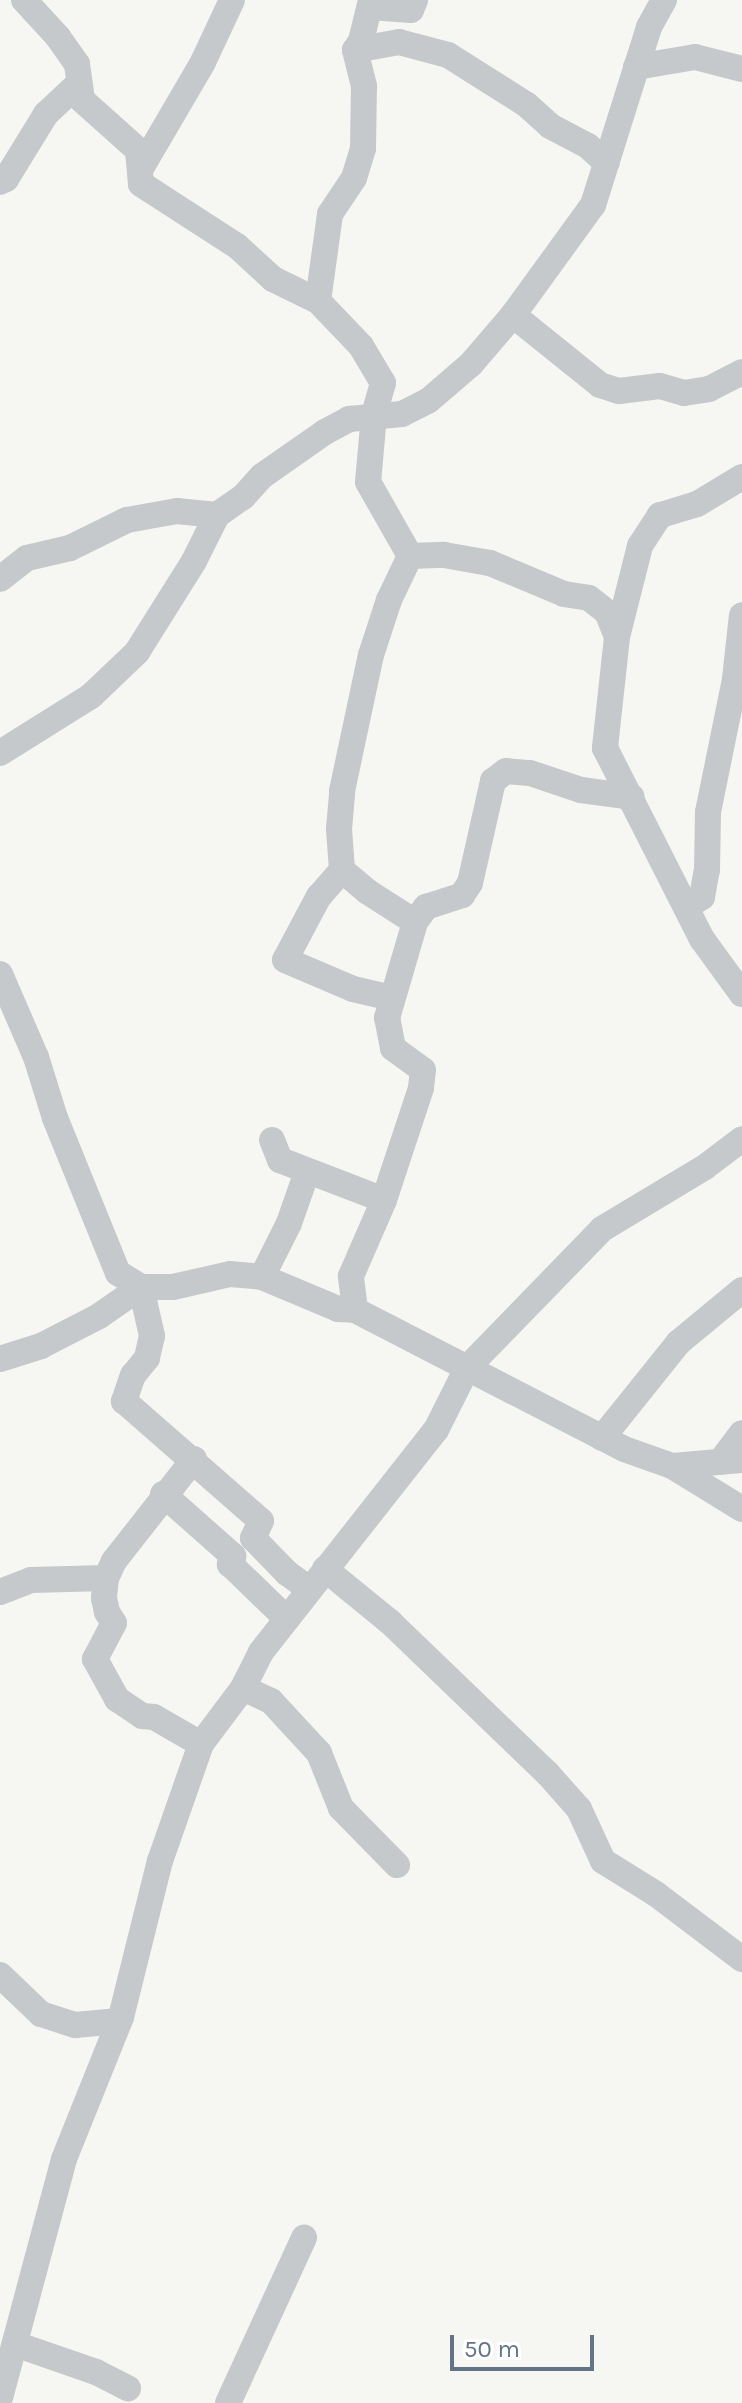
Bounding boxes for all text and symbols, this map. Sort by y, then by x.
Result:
scale bar [454,2319,598,2369]
text: 50 m [464,2335,520,2363]

